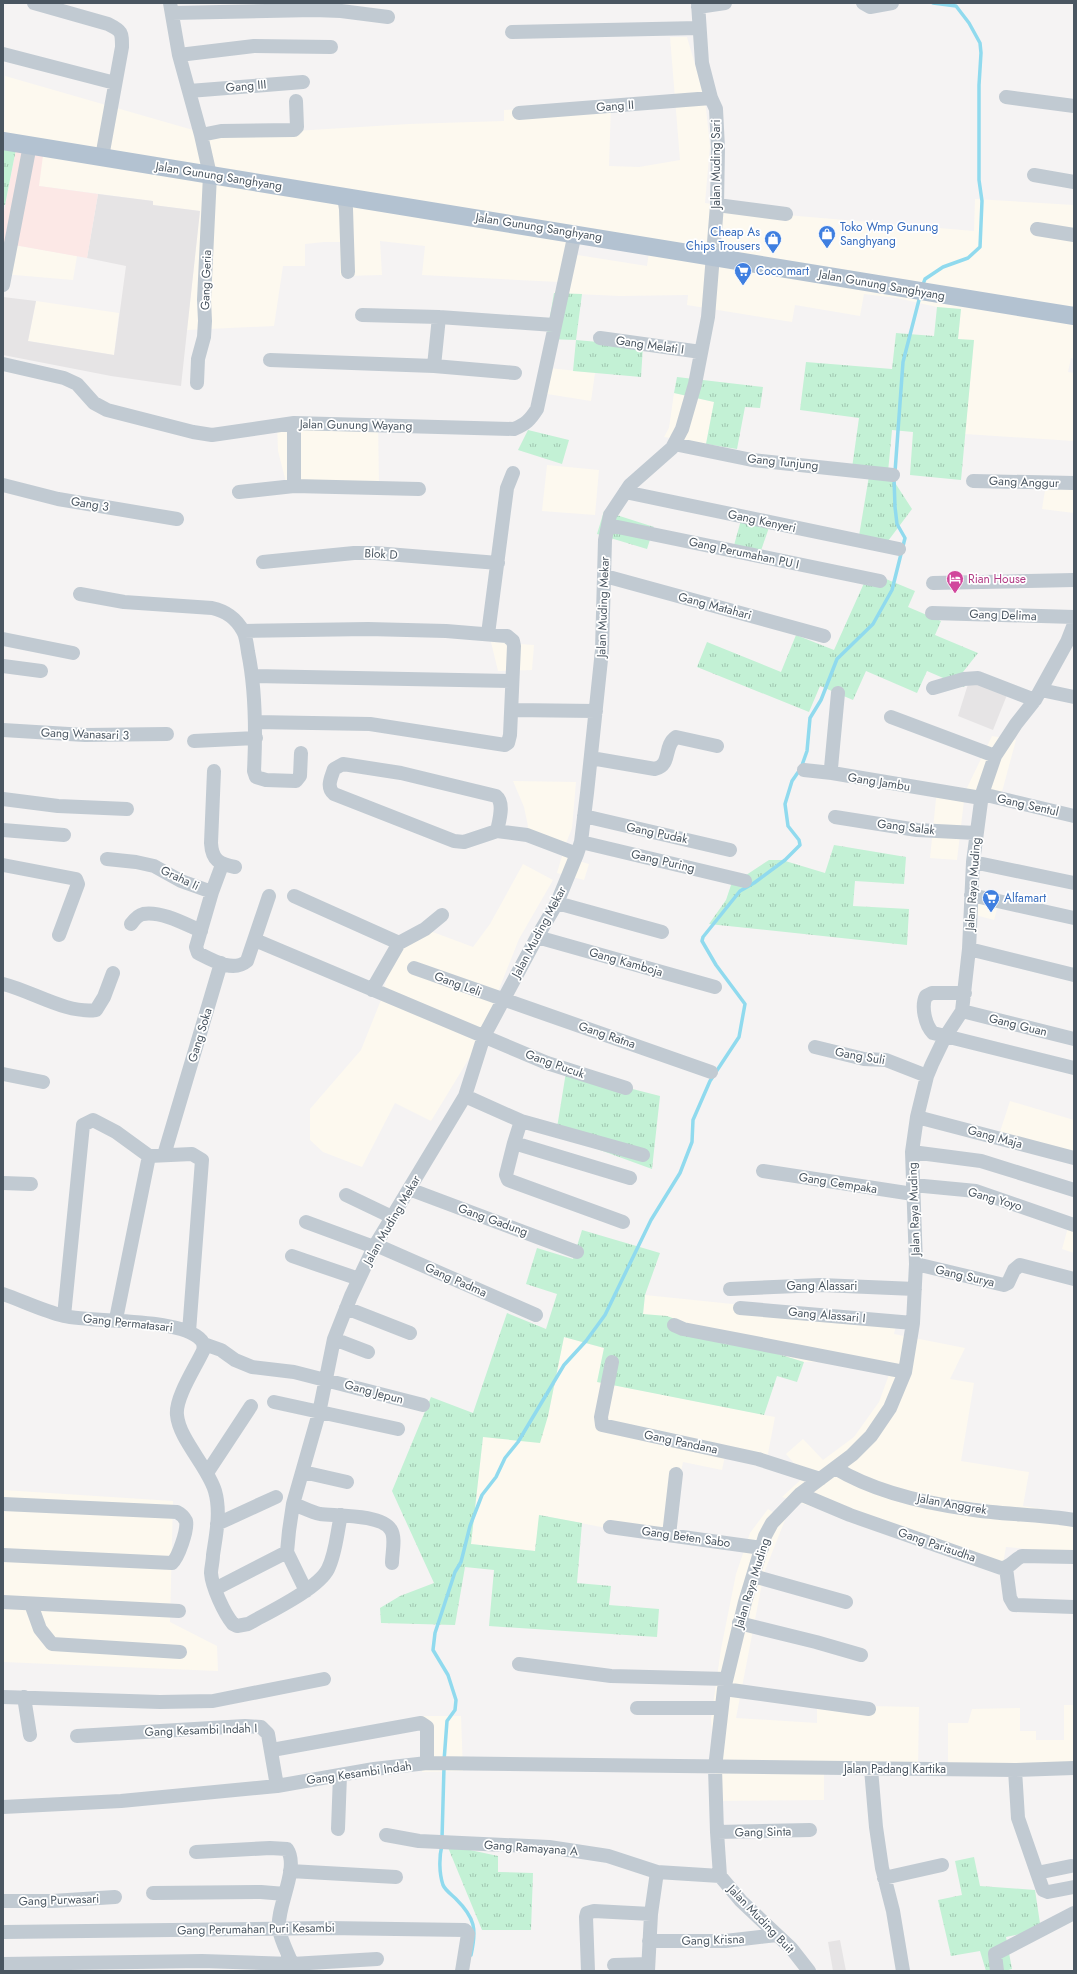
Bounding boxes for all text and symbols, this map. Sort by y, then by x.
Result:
street label: Gang III [225,75,267,97]
street label: Gang II [596,96,634,116]
street label: Jalan Muding Sari [707,119,725,211]
street label: Jalan Gunung Sanghyang [152,157,284,195]
street label: Jalan Gunung Sanghyang [472,208,604,246]
place label: Toko Wmp Gunung Sanghyang [840,218,938,250]
place label: Cheap As Chips Trousers [686,223,760,255]
shop icon: Toko Wmp Gunung Sanghyang [817,224,837,249]
shop icon: Cheap As Chips Trousers [763,229,783,254]
street label: Gang Geria [196,249,216,310]
supermarket icon: Coco mart [733,261,753,286]
place label: Coco mart [756,262,809,280]
street label: Jalan Gunung Sanghyang [815,265,947,305]
street label: Gang Melati I [615,331,685,359]
street label: Jalan Gunung Wayang [298,415,412,435]
street label: Gang Tunjung [747,449,819,475]
street label: Gang Anggur [989,472,1060,492]
street label: Gang 3 [70,492,111,516]
street label: Gang Kenyeri [726,505,798,537]
street label: Gang Perumahan PU I [687,533,801,573]
street label: Blok D [364,544,398,564]
street label: Jalan Muding Mekar [592,555,614,660]
hotel icon: Rian House [945,569,965,594]
place label: Rian House [968,570,1026,588]
street label: Gang Matahari [676,588,754,624]
street label: Gang Delima [969,605,1037,625]
street label: Gang Wanasari 3 [41,723,130,745]
street label: Gang Jambu [846,768,912,796]
street label: Gang Sentul [995,789,1061,821]
street label: Gang Salak [876,815,937,840]
street label: Gang Pudak [625,818,690,848]
street label: Jalan Raya Muding [961,837,985,933]
street label: Gang Puring [629,845,697,877]
street label: Graha Ii [158,861,202,895]
street label: Jalan Muding Mekar [506,882,571,983]
supermarket icon: Alfamart [981,888,1001,913]
place label: Alfamart [1004,889,1046,907]
street label: Gang Kamboja [587,943,665,981]
street label: Gang Leli [432,967,484,1001]
street label: Gang Soka [183,1005,217,1064]
street label: Gang Guan [987,1009,1049,1041]
street label: Gang Ratna [576,1017,638,1053]
street label: Gang Suli [834,1043,886,1069]
street label: Gang Pucuk [523,1045,588,1083]
street label: Gang Maja [966,1121,1025,1153]
street label: Jalan Raya Muding [903,1162,925,1258]
street label: Gang Cempaka [797,1168,879,1198]
street label: Jalan Muding Mekar [358,1171,425,1270]
street label: Gang Yoyo [966,1183,1025,1215]
street label: Gang Gadung [456,1199,530,1241]
street label: Gang Padma [422,1258,490,1302]
street label: Gang Surya [934,1260,997,1292]
street label: Gang Alassari [787,1277,857,1295]
street label: Gang Alassari I [788,1303,866,1327]
street label: Gang Permatasari [82,1309,174,1337]
street label: Gang Jepun [343,1376,405,1408]
street label: Gang Pandana [643,1425,720,1459]
street label: Jalan Anggrek [914,1489,989,1519]
street label: Gang Beten Sabo [640,1522,732,1552]
street label: Gang Parisudha [896,1523,978,1567]
street label: Jalan Raya Muding [729,1536,774,1632]
street label: Gang Kesambi Indah I [144,1719,258,1741]
street label: Gang Kesambi Indah [305,1757,413,1789]
street label: Jalan Padang Kartika [842,1760,946,1778]
street label: Gang Sinta [735,1823,792,1841]
street label: Gang Ramayana A [483,1836,579,1860]
street label: Jalan Muding Buit [722,1879,798,1957]
street label: Gang Purwasari [18,1890,100,1910]
street label: Gang Perumahan Puri Kesambi [177,1919,335,1939]
street label: Gang Krisna [681,1930,745,1950]

